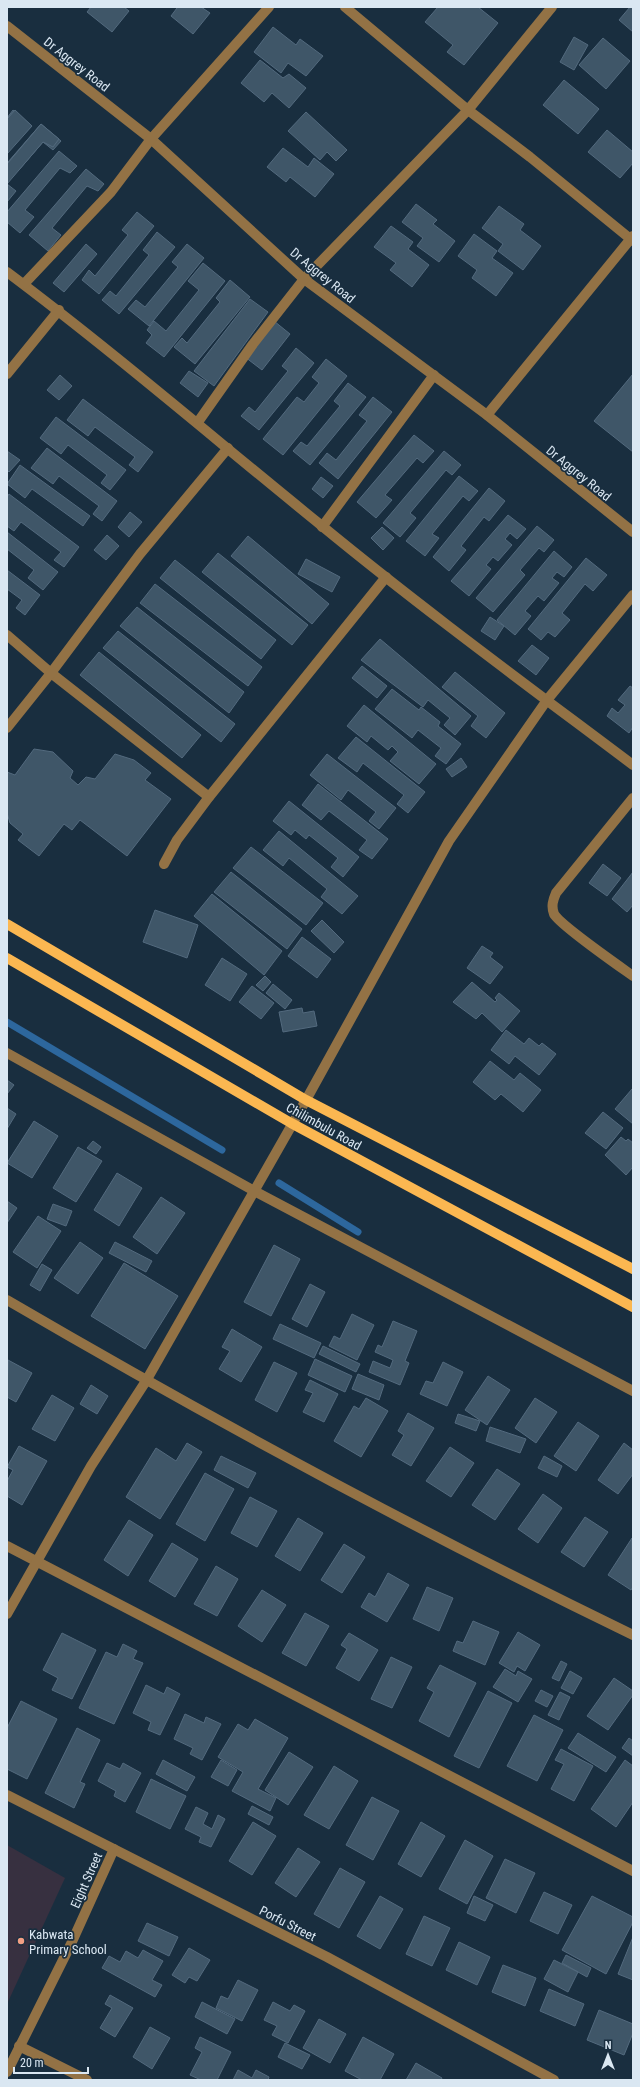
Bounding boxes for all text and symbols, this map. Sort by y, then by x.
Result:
street label: Dr Aggrey Road [41,34,112,95]
street label: Dr Aggrey Road [287,245,358,306]
street label: Dr Aggrey Road [543,443,614,504]
street label: Chilimbulu Road [284,1100,364,1153]
street label: Eight Street [68,1850,105,1910]
street label: Porfu Street [257,1903,319,1944]
place label: Kabwata Primary School [29,1927,107,1957]
marker: Kabwata Primary School [16,1936,26,1946]
north arrow [588,2035,628,2075]
text: N [605,2039,612,2052]
scale bar [14,2049,88,2075]
text: 20 m [20,2056,44,2070]

